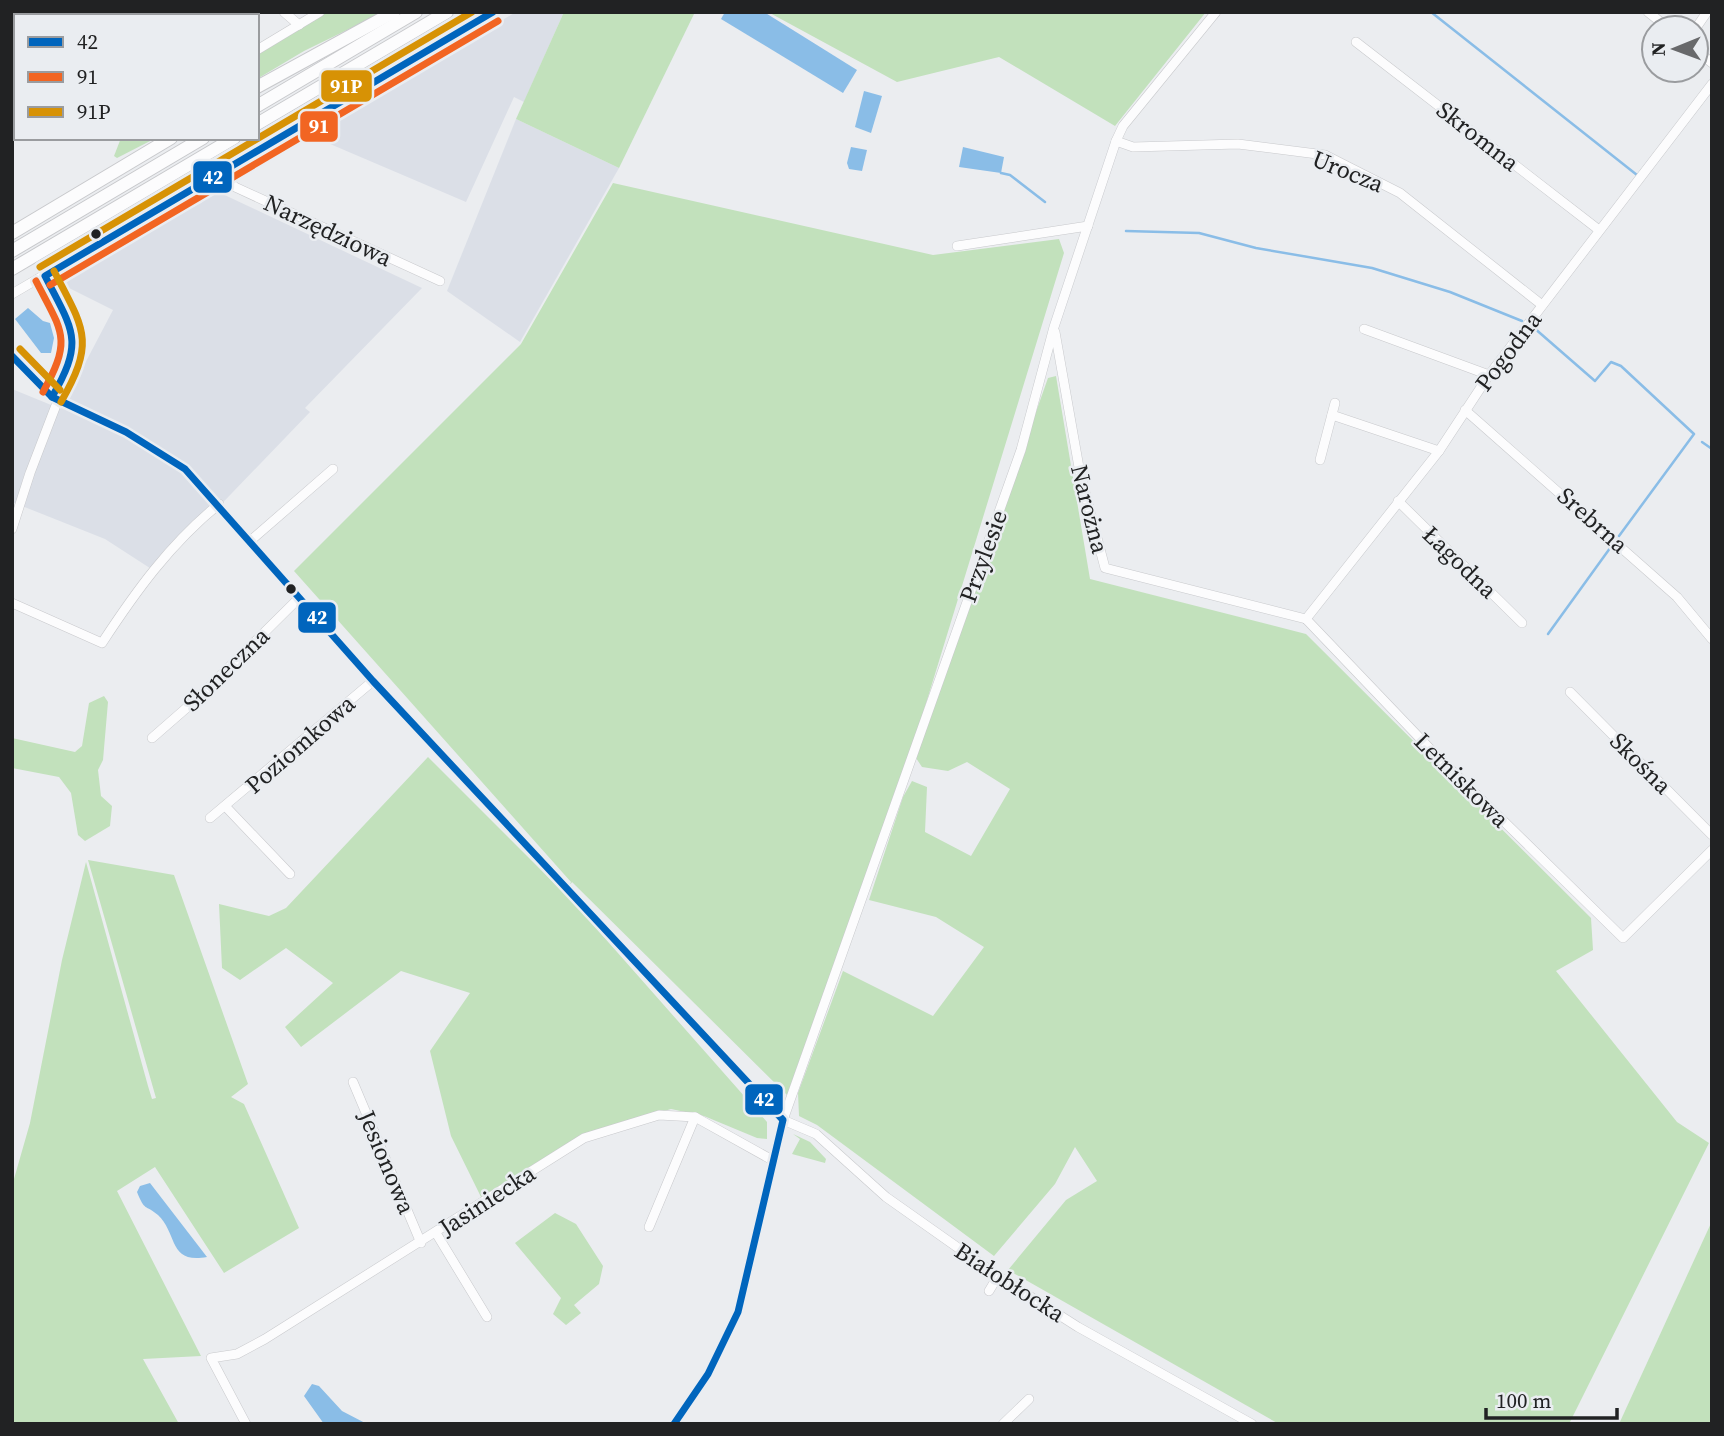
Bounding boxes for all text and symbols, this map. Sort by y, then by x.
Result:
legend [14,14,259,140]
north arrow [1640,14,1710,84]
text: 42 [77,27,98,56]
text: N [1645,42,1671,56]
text: 91 [77,62,98,91]
line badge: 91P [320,69,373,103]
text: 91P [330,73,362,99]
street label: Skromna [1430,93,1527,179]
text: 91P [77,97,110,126]
line badge: 91 [299,110,339,143]
text: 91 [309,113,329,139]
street label: Urocza [1307,142,1390,201]
line badge: 42 [192,160,233,194]
text: 42 [203,164,223,190]
street label: Narzędziowa [259,186,398,274]
unlabelled marker [89,227,103,241]
street label: Pogodna [1467,303,1550,398]
street label: Narożna [1063,461,1117,558]
street label: Srebrna [1550,479,1636,561]
street label: Przylesie [951,505,1015,607]
street label: Łagodna [1415,518,1505,606]
unlabelled marker [284,582,298,596]
line badge: 42 [297,601,337,634]
text: 42 [307,604,327,630]
street label: Słoneczna [175,619,277,719]
street label: Poziomkowa [238,687,363,801]
street label: Letniskowa [1407,725,1517,835]
street label: Skośna [1603,725,1680,802]
line badge: 42 [744,1083,784,1116]
text: 42 [754,1086,774,1112]
street label: Jesionowa [350,1104,424,1220]
street label: Jasiniecka [432,1156,542,1244]
street label: Białobłocka [948,1234,1072,1330]
scale bar [1486,1376,1617,1420]
text: 100 m [1496,1386,1551,1415]

